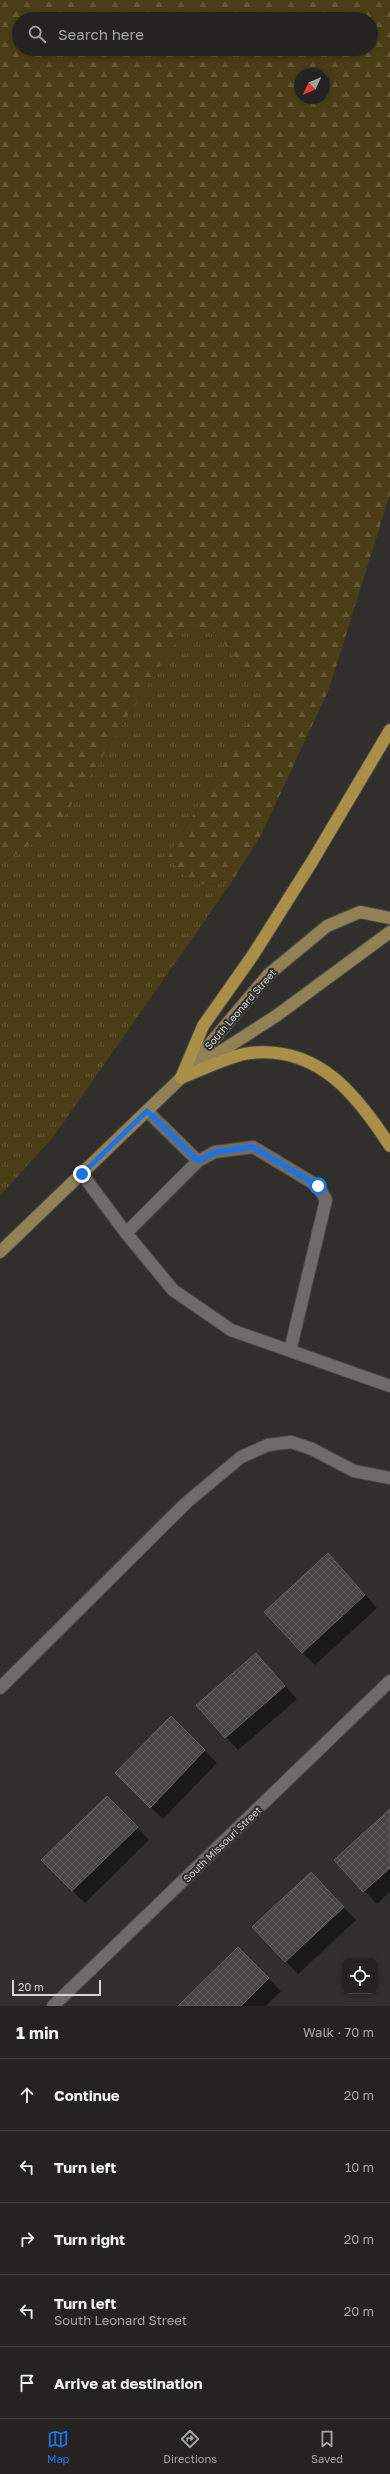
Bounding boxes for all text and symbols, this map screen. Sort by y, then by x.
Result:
search box [12,12,378,56]
icon: search [26,23,48,45]
text: Search here [58,25,144,43]
north arrow [294,68,330,104]
street label: South Leonard Street [202,966,278,1052]
route end [73,1165,91,1183]
route start [309,1177,327,1195]
street label: South Missouri Street [181,1804,263,1884]
map controls [342,1958,378,1994]
button: locate [342,1958,378,1994]
scale bar [12,1978,101,1997]
text: 20 m [18,1980,44,1993]
text: 1 min [16,2022,59,2043]
text: Walk · 70 m [303,2024,374,2040]
icon: ahead [16,2084,38,2106]
text: Continue [54,2086,120,2104]
text: 20 m [344,2087,374,2103]
icon: left [16,2156,38,2178]
text: Turn left [54,2158,116,2176]
text: 10 m [345,2159,374,2175]
icon: right [16,2228,38,2250]
text: Turn right [54,2230,125,2248]
text: 20 m [344,2231,374,2247]
text: Turn left [54,2294,116,2312]
icon: left [16,2300,38,2322]
text: 20 m [344,2303,374,2319]
text: South Leonard Street [54,2312,187,2328]
icon: arrive [16,2372,38,2394]
text: Arrive at destination [54,2374,203,2392]
tab: Map [47,2428,69,2465]
tab: Directions [163,2428,217,2465]
tab: Saved [311,2428,343,2465]

